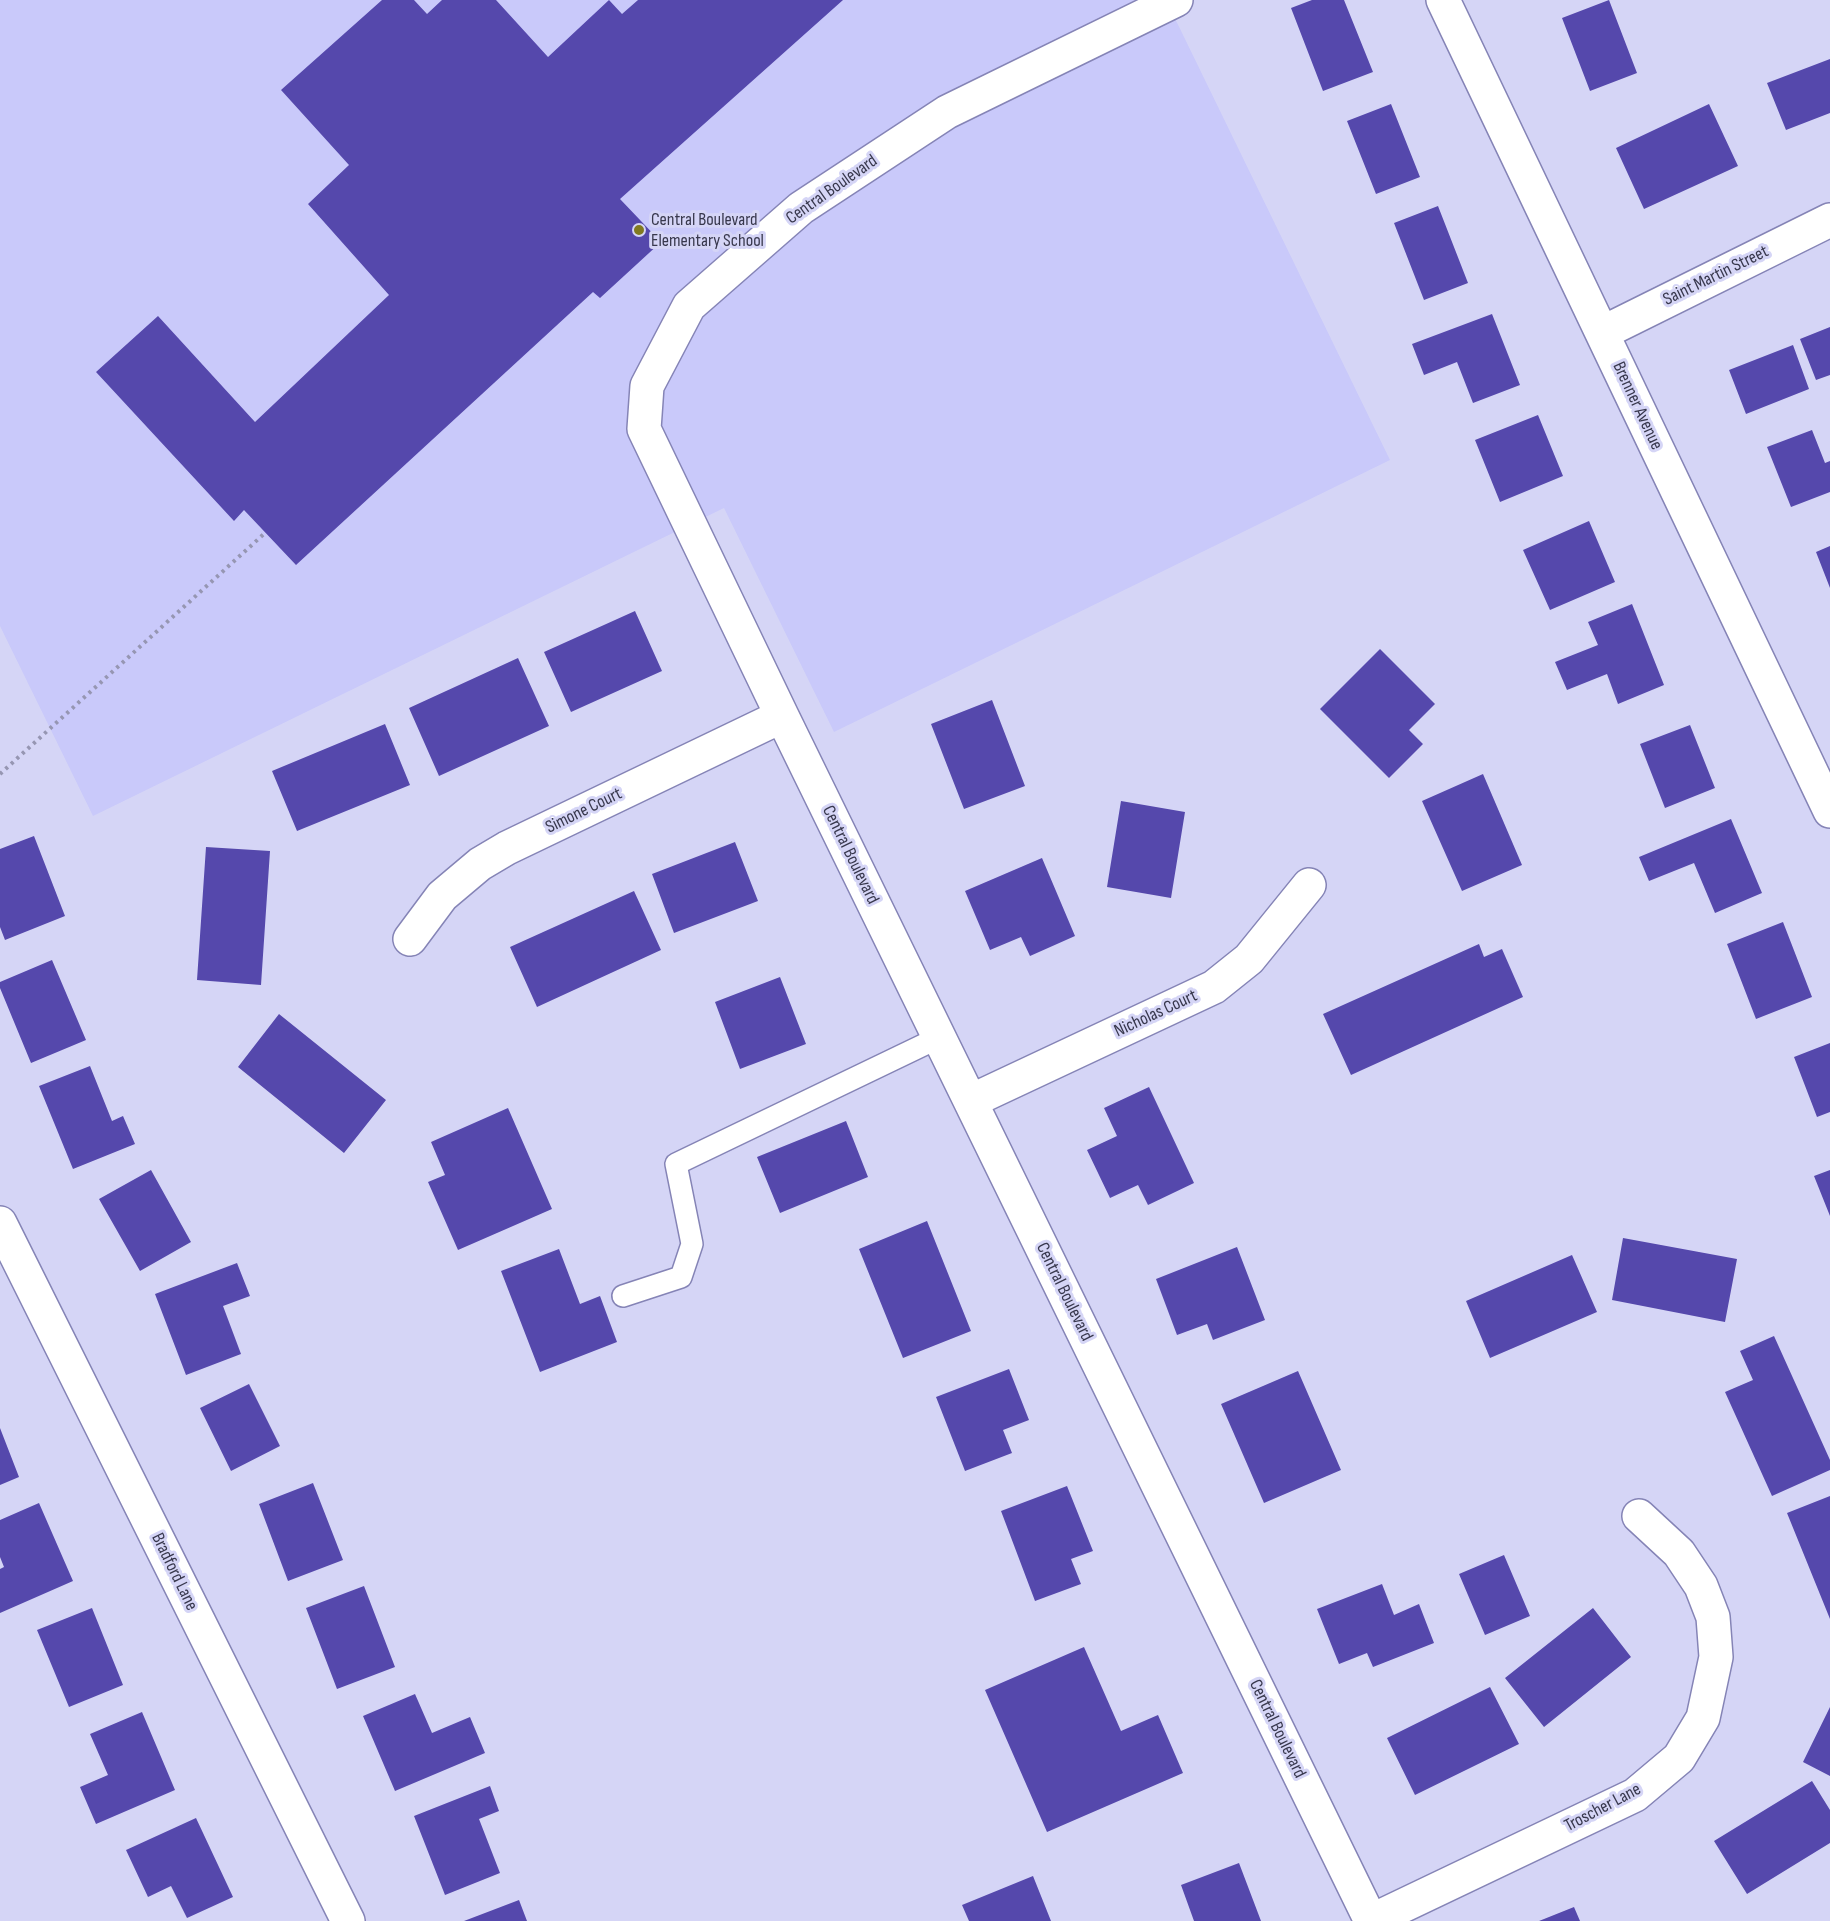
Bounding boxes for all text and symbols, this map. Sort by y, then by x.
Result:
street label: Central Boulevard [782,151,882,229]
place label: Central Boulevard Elementary School [651,209,764,252]
marker: Central Boulevard Elementary School [632,223,646,237]
street label: Saint Martin Street [1660,241,1772,311]
street label: Brenner Avenue [1607,358,1667,454]
street label: Simone Court [542,783,626,839]
street label: Central Boulevard [817,802,883,908]
street label: Nicholas Court [1111,985,1201,1043]
street label: Central Boulevard [1031,1239,1097,1345]
street label: Bradford Lane [146,1530,202,1614]
street label: Central Boulevard [1244,1676,1310,1782]
street label: Troscher Lane [1561,1779,1645,1837]

